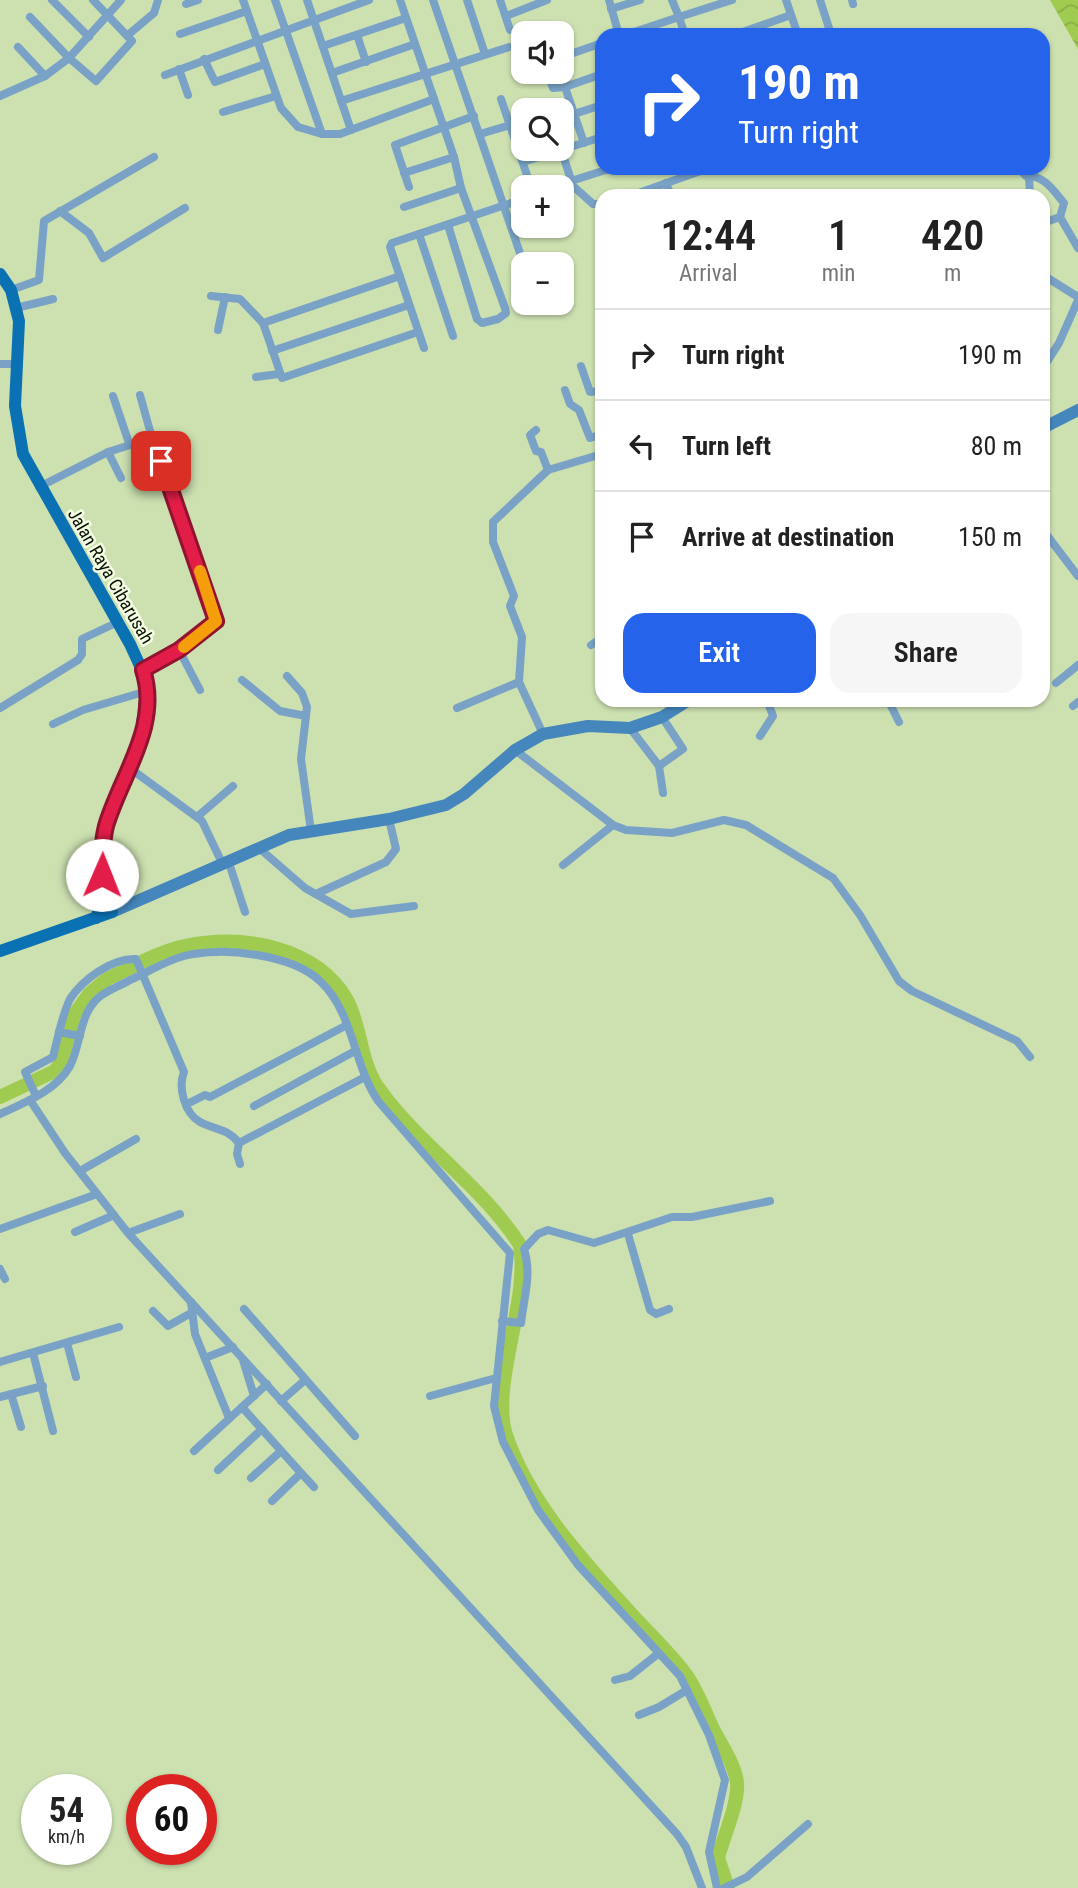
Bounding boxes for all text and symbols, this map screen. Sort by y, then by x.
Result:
map controls [511,21,574,315]
button: sound [511,21,574,84]
text: 190 m [738,54,860,111]
icon: right [623,56,714,147]
button: search [511,98,574,161]
text: Turn right [738,113,859,151]
button: + [511,175,574,238]
text: 12:44 [661,211,756,260]
text: 1 [828,211,849,260]
text: 420 [921,211,984,260]
button: − [511,252,574,315]
text: Arrival [679,260,738,287]
text: min [822,260,855,287]
text: m [944,260,961,287]
icon: right [623,336,661,374]
text: Turn right [682,340,784,370]
text: 190 m [958,340,1022,370]
icon: left [623,427,661,465]
pin [131,431,191,491]
text: Turn left [682,431,771,461]
text: 80 m [971,431,1022,461]
icon: arrive [142,442,180,480]
street label: Jalan Raya Cibarusah [64,505,158,647]
icon: arrive [623,518,661,556]
text: Arrive at destination [682,522,894,552]
text: 150 m [958,522,1022,552]
button: Exit [623,613,816,693]
button: Share [830,613,1022,693]
position arrow [65,838,139,912]
speed limit sign: 60 [126,1774,217,1865]
text: 54 [49,1790,84,1831]
text: km/h [48,1826,85,1847]

